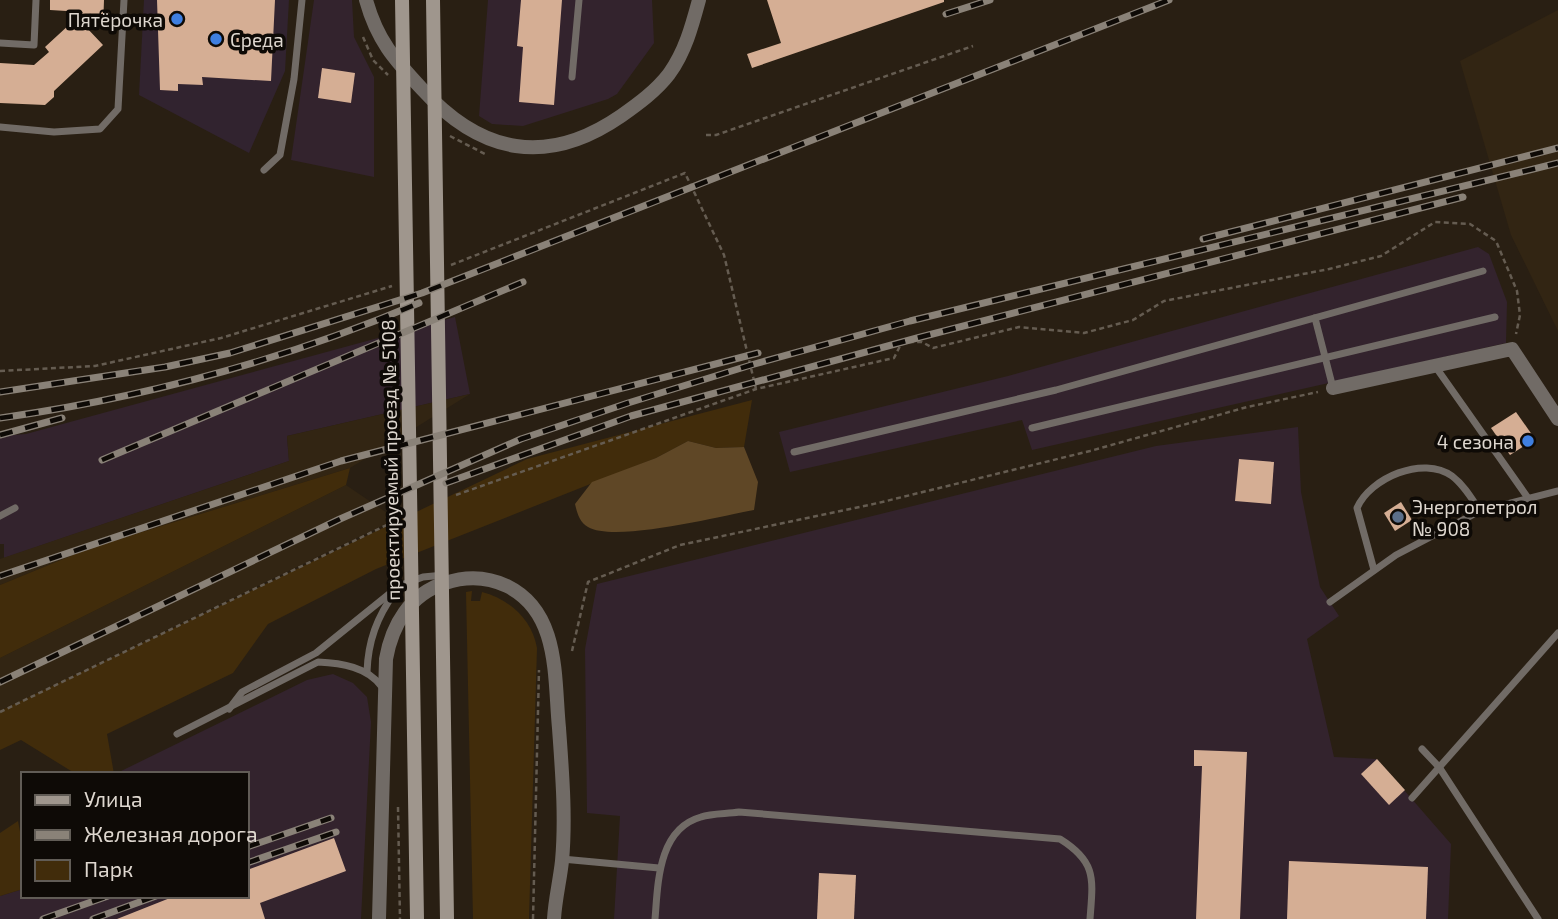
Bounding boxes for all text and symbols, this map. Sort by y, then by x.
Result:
place label: Пятёрочка [68,8,163,31]
marker: Пятёрочка [169,11,185,27]
place label: Среда [230,28,284,51]
marker: Среда [208,31,224,47]
street label: проектируемый проезд № 5108 [376,319,405,601]
place label: 4 сезона [1437,430,1514,453]
marker: 4 сезона [1520,433,1536,449]
place label: Энергопетрол № 908 [1412,495,1537,540]
marker: Энергопетрол № 908 [1390,509,1406,525]
legend [21,772,248,898]
text: Улица [84,786,143,811]
text: Железная дорога [84,821,257,846]
text: Парк [84,856,133,881]

